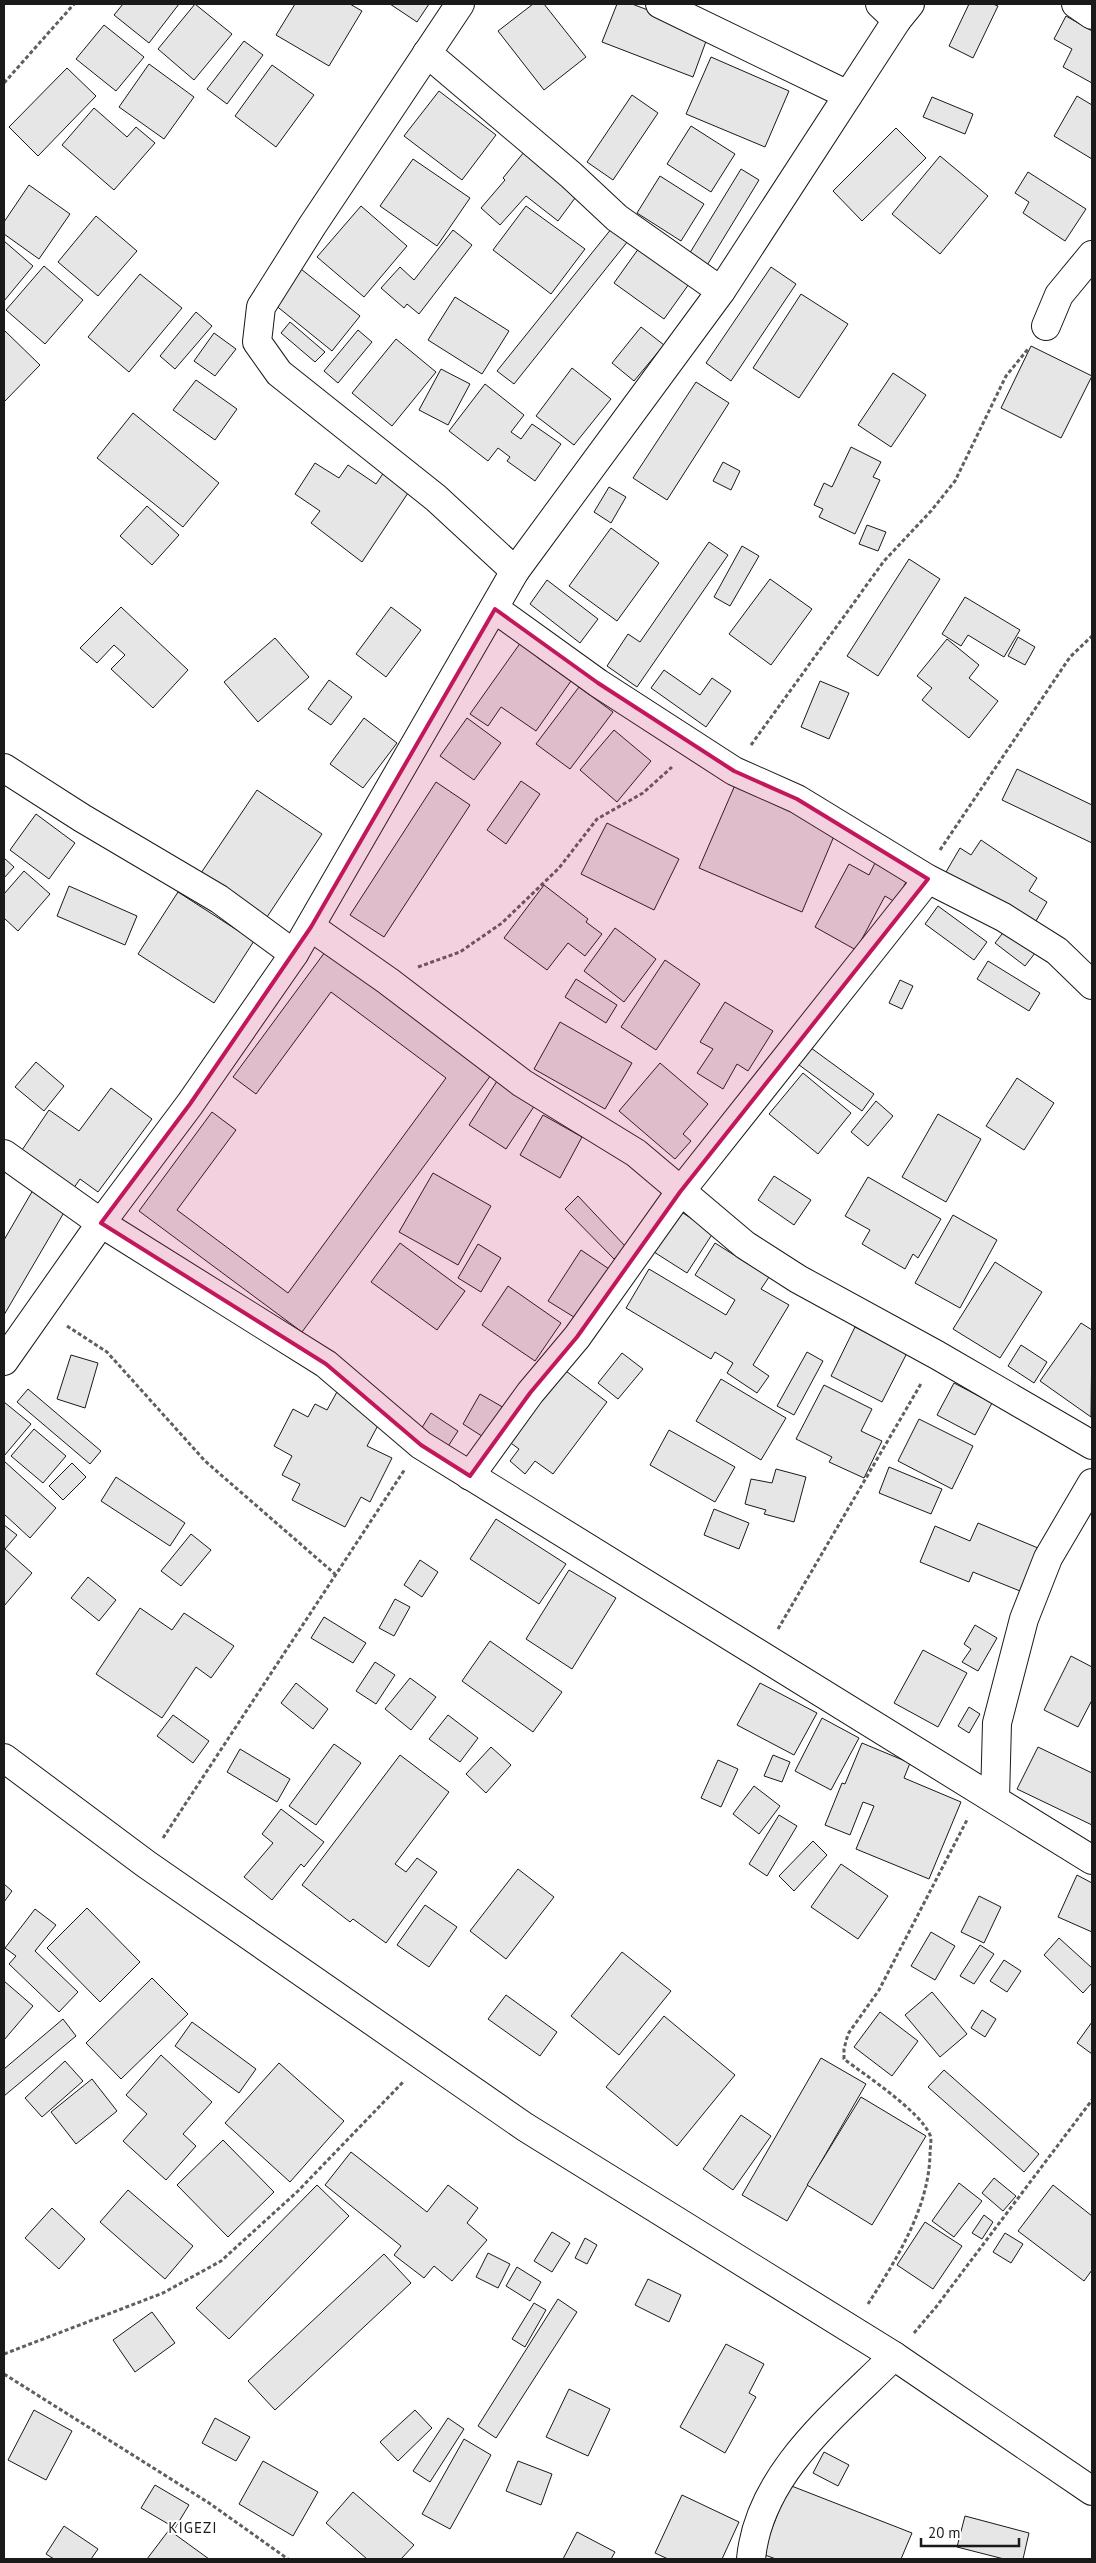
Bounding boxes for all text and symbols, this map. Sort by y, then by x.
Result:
scale bar [921,2516,1018,2548]
district label: KIGEZI [168,2518,218,2537]
text: 20 m [928,2523,961,2542]

